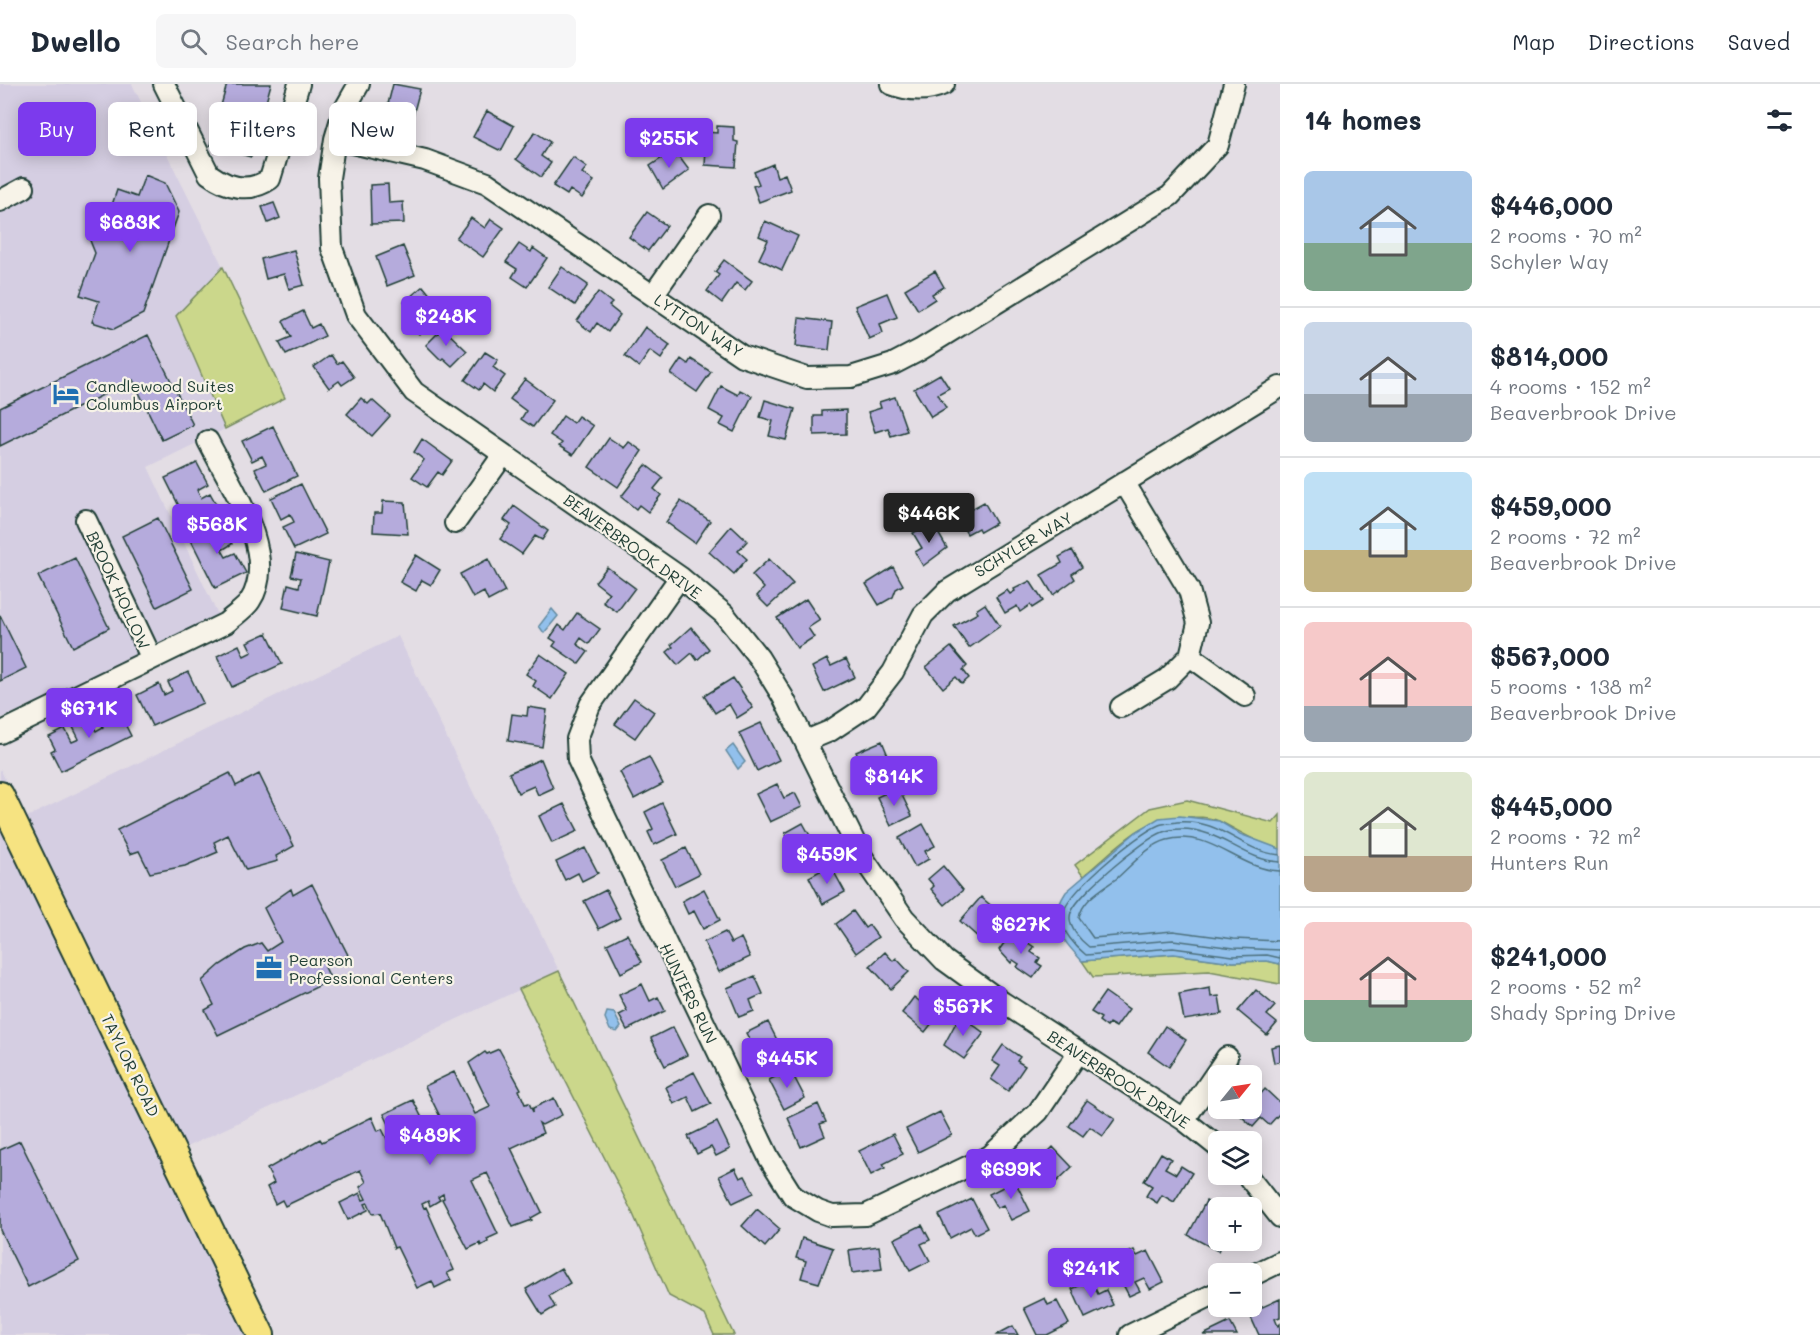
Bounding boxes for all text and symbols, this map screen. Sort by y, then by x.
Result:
search box [156,14,576,68]
text: Dwello [30,23,120,59]
icon: search [177,25,210,58]
text: Search here [225,27,359,56]
text: Map [1512,28,1555,55]
text: Directions [1588,28,1695,55]
text: Saved [1728,28,1790,55]
chip: Buy [18,102,96,156]
chip: Rent [108,102,197,156]
chip: Filters [209,102,317,156]
chip: New [329,102,416,156]
text: 14 homes [1304,103,1422,137]
icon: filters [1763,104,1796,137]
pin: $255K [627,118,711,169]
text: $255K [639,124,699,150]
text: $446,000 [1490,188,1613,222]
icon: home [1352,195,1424,267]
pin: $683K [88,202,172,253]
text: $683K [99,208,161,234]
text: 2 rooms · 70 m² [1490,222,1642,248]
text: Schyler Way [1490,248,1609,274]
street label: LYTTON WAY [651,288,747,362]
pin: $248K [404,296,488,347]
text: $248K [415,302,477,328]
text: $814,000 [1490,339,1608,373]
icon: home [1352,346,1424,418]
text: 4 rooms · 152 m² [1490,373,1651,399]
place label: Candlewood Suites Columbus Airport [86,375,234,414]
hotel icon: Candlewood Suites Columbus Airport [51,379,81,409]
text: Beaverbrook Drive [1490,399,1677,425]
street label: BEAVERBROOK DRIVE [560,489,706,603]
text: $459,000 [1490,489,1612,523]
pin: $446K [887,493,971,544]
icon: home [1352,496,1424,568]
text: $446K [898,499,960,525]
pin: $568K [175,504,259,555]
street label: SCHYLER WAY [970,506,1076,582]
text: $568K [186,510,248,536]
text: 2 rooms · 72 m² [1490,523,1641,549]
street label: BROOK HOLLOW [82,528,156,652]
text: Beaverbrook Drive [1490,549,1677,575]
text: $567,000 [1490,639,1610,673]
icon: home [1352,646,1424,718]
text: 5 rooms · 138 m² [1490,673,1652,699]
pin: $671K [47,688,131,739]
text: $671K [60,694,118,720]
text: Beaverbrook Drive [1490,699,1677,725]
pin: $814K [852,756,936,807]
text: $814K [864,762,924,788]
text: $445,000 [1490,789,1612,823]
icon: home [1352,796,1424,868]
text: 2 rooms · 72 m² [1490,823,1641,849]
pin: $459K [785,834,869,885]
text: $459K [796,840,858,866]
text: Hunters Run [1490,849,1608,875]
pin: $627K [979,904,1063,955]
text: $627K [991,910,1051,936]
street label: HUNTERS RUN [656,939,722,1047]
text: $241,000 [1490,939,1607,973]
icon: home [1352,946,1424,1018]
place label: Pearson Professional Centers [289,949,453,988]
office icon: Pearson Professional Centers [254,953,284,983]
text: 2 rooms · 52 m² [1490,973,1641,999]
pin: $567K [921,986,1005,1037]
text: $567K [933,992,993,1018]
text: Shady Spring Drive [1490,999,1676,1025]
street label: TAYLOR ROAD [97,1010,165,1120]
street label: BEAVERBROOK DRIVE [1044,1025,1194,1133]
pin: $445K [745,1038,829,1089]
text: $445K [756,1044,818,1070]
north arrow [1208,1065,1262,1119]
map controls [1208,1065,1262,1317]
pin: $489K [388,1115,472,1166]
text: $489K [399,1121,461,1147]
button: layers [1208,1131,1262,1185]
pin: $699K [969,1149,1053,1200]
text: $699K [980,1155,1042,1181]
button: + [1208,1197,1262,1251]
pin: $241K [1049,1248,1133,1299]
text: $241K [1062,1254,1120,1280]
button: − [1208,1263,1262,1317]

